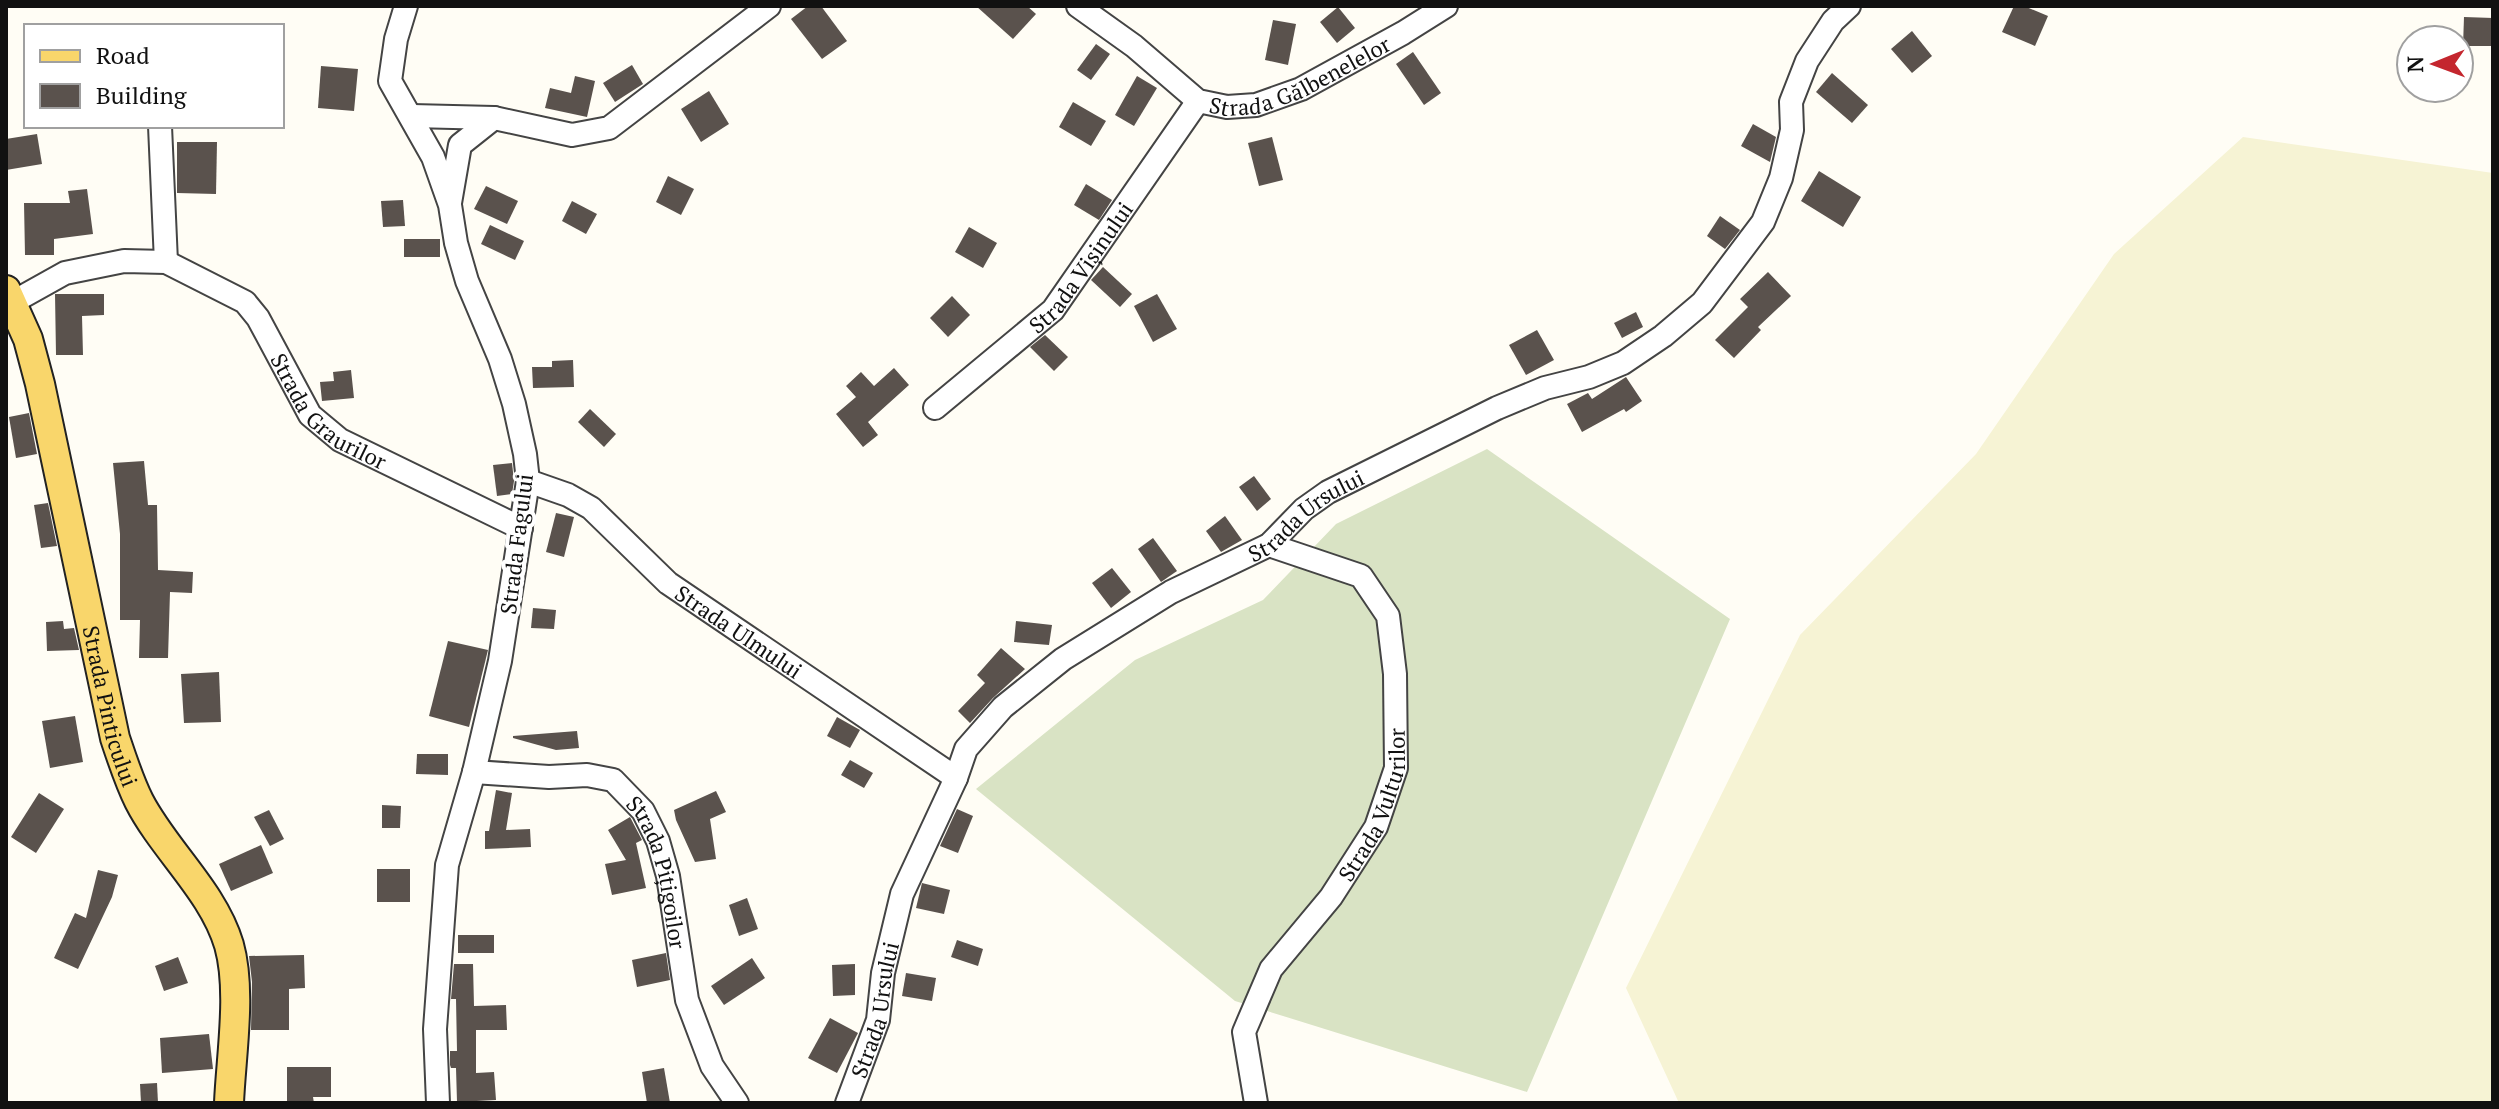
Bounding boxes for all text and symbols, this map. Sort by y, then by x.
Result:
legend [24,24,284,128]
north arrow [2395,24,2475,104]
street label: Strada Gălbenelelor [1207,28,1395,122]
text: Road [96,39,150,71]
text: N [2400,55,2429,73]
text: Building [96,79,187,111]
street label: Strada Vișinului [1022,196,1139,339]
street label: Strada Graurilor [265,348,392,475]
street label: Strada Ursului [1243,462,1368,568]
street label: Strada Fagului [493,472,539,616]
street label: Strada Ulmului [670,578,808,684]
street label: Strada Pinticului [77,623,145,791]
street label: Strada Vulturilor [1331,727,1411,886]
street label: Strada Pițigoilor [621,789,694,951]
street label: Strada Ursului [843,939,905,1082]

